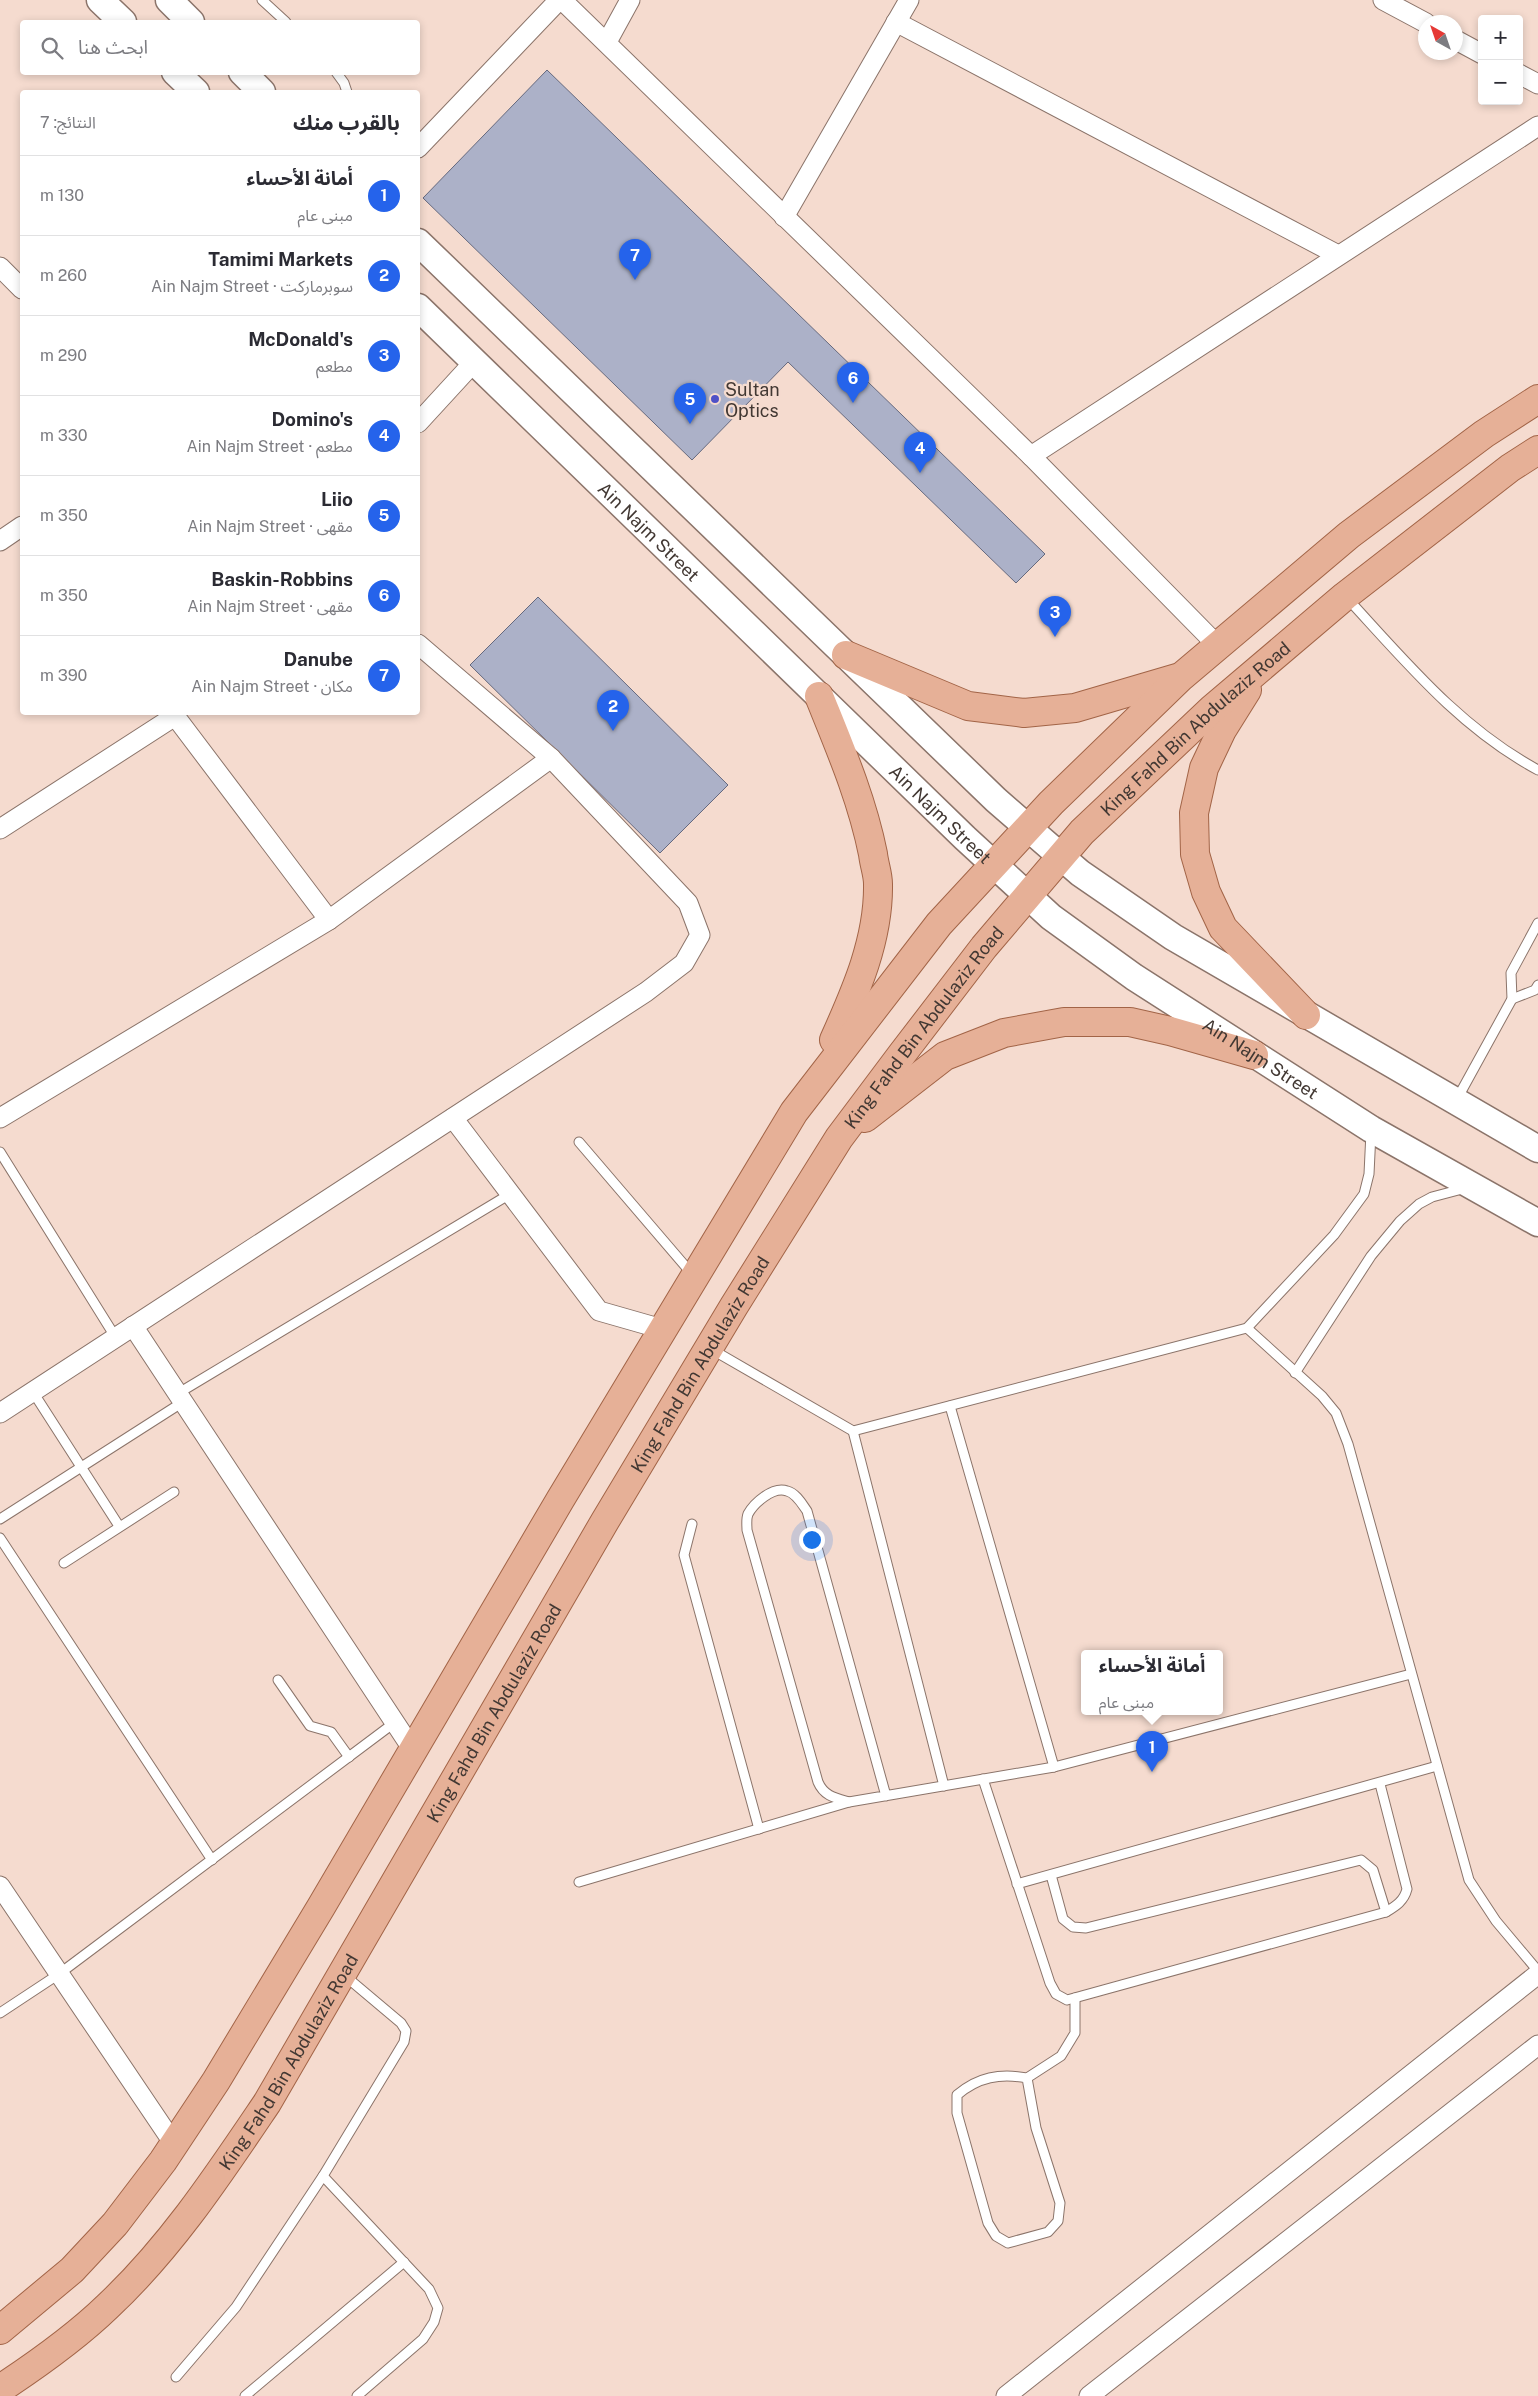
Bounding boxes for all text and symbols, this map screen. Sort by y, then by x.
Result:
north arrow [1418,15,1463,60]
map controls [1478,15,1523,105]
button: + [1478,15,1523,60]
search box [20,20,420,75]
icon: search [38,34,66,62]
text: ابحث هنا [78,36,148,58]
button: − [1478,60,1523,105]
text: بالقرب منك [293,110,400,135]
text: النتائج: 7 [40,113,96,132]
text: أمانة الأحساء [246,167,353,189]
text: 130 m [40,186,84,205]
text: 1 [381,186,387,205]
text: مبنى عام [298,206,353,225]
pin: 7 [619,239,651,280]
text: Tamimi Markets [208,248,353,270]
text: 260 m [40,266,87,285]
text: 2 [379,266,389,285]
text: سوبرماركت · Ain Najm Street [151,277,353,296]
text: McDonald's [248,328,353,350]
text: 290 m [40,346,87,365]
text: 3 [379,346,389,365]
text: مطعم [316,357,353,376]
pin: 6 [837,362,869,403]
place label: Sultan Optics [725,379,780,421]
pin: 5 [674,383,706,424]
marker: Sultan Optics [709,393,721,405]
text: Domino's [271,408,353,430]
text: 330 m [40,426,87,445]
text: 4 [379,426,389,445]
pin: 4 [904,432,936,473]
text: مطعم · Ain Najm Street [186,437,353,456]
street label: Ain Najm Street [594,477,704,585]
text: Liio [321,488,353,510]
text: 350 m [40,506,88,525]
text: 5 [379,506,389,525]
text: مقهى · Ain Najm Street [187,517,353,536]
text: Baskin-Robbins [211,568,353,590]
text: 350 m [40,586,88,605]
text: 6 [379,586,389,605]
pin: 3 [1039,596,1071,637]
text: مقهى · Ain Najm Street [187,597,353,616]
street label: King Fahd Bin Abdulaziz Road [1096,637,1294,820]
text: Danube [283,648,353,670]
text: 390 m [40,666,87,685]
text: 7 [379,666,389,685]
text: مكان · Ain Najm Street [191,677,353,696]
pin: 2 [597,690,629,731]
street label: Ain Najm Street [885,760,996,867]
street label: King Fahd Bin Abdulaziz Road [839,922,1008,1133]
street label: Ain Najm Street [1199,1013,1322,1103]
street label: King Fahd Bin Abdulaziz Road [626,1252,773,1476]
your location [799,1527,825,1553]
street label: King Fahd Bin Abdulaziz Road [422,1600,565,1826]
popup [1081,1650,1223,1715]
text: أمانة الأحساء [1099,1654,1205,1676]
text: مبنى عام [1099,1693,1154,1712]
pin: 1 [1136,1731,1168,1772]
street label: King Fahd Bin Abdulaziz Road [214,1950,362,2174]

